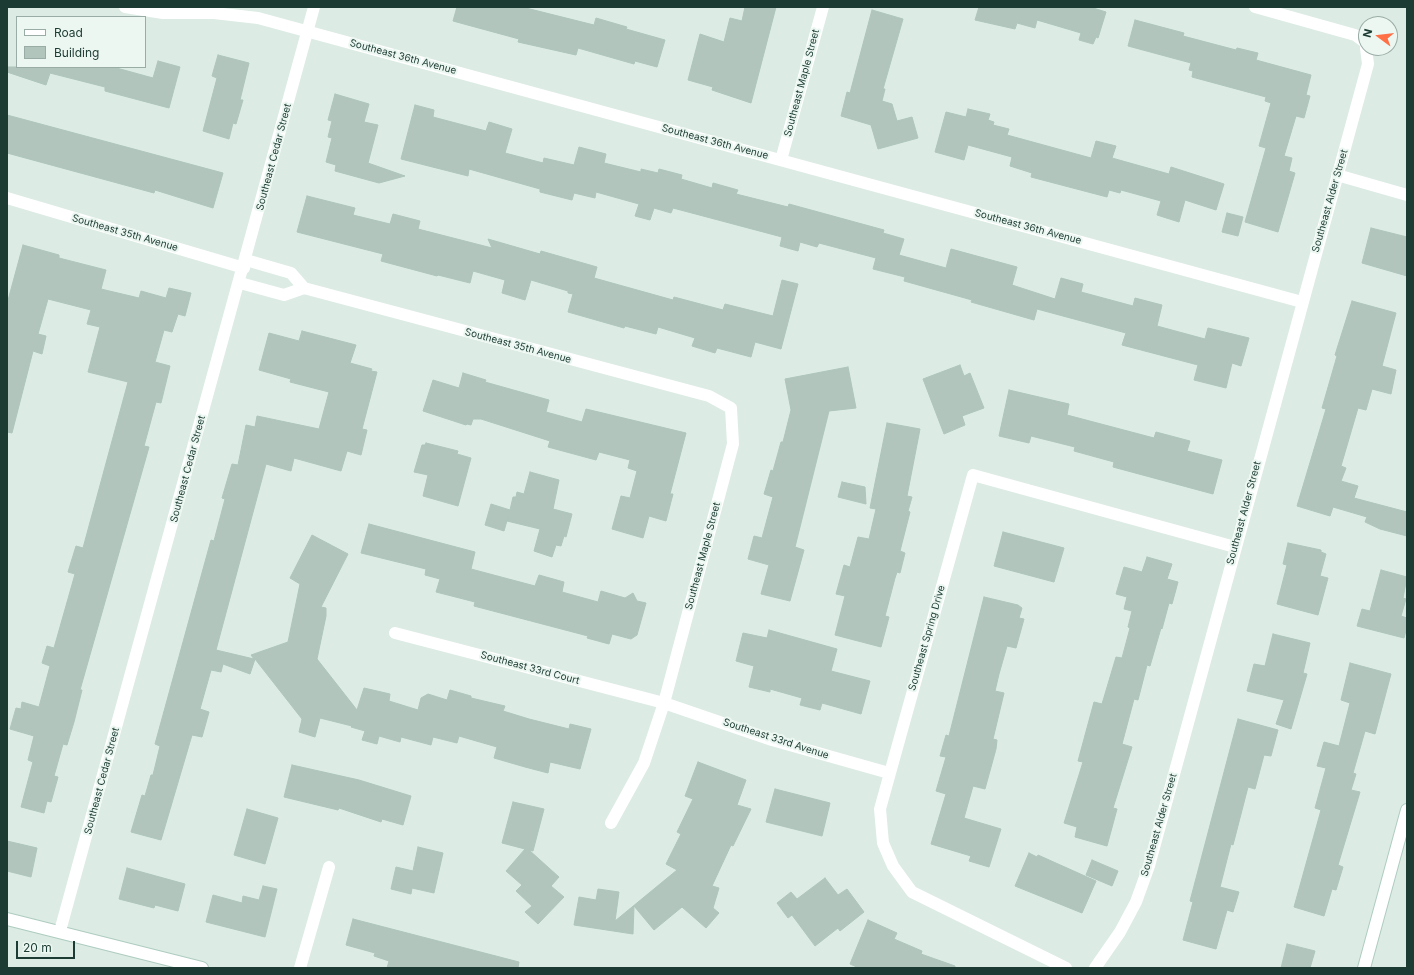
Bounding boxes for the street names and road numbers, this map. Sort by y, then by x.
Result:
street label: Southeast Maple Street [782,28,822,138]
street label: Southeast 36th Avenue [348,37,458,77]
street label: Southeast Cedar Street [254,102,294,212]
street label: Southeast 36th Avenue [660,122,770,162]
street label: Southeast Alder Street [1310,148,1350,254]
street label: Southeast 36th Avenue [973,207,1083,247]
street label: Southeast 35th Avenue [71,212,179,254]
street label: Southeast 35th Avenue [463,326,573,366]
street label: Southeast Cedar Street [168,414,208,524]
street label: Southeast Alder Street [1224,460,1264,566]
street label: Southeast Maple Street [683,501,723,611]
street label: Southeast Spring Drive [906,584,948,692]
street label: Southeast 33rd Court [479,649,581,687]
street label: Southeast 33rd Avenue [722,716,830,762]
street label: Southeast Cedar Street [82,726,122,836]
street label: Southeast Alder Street [1139,772,1179,878]

